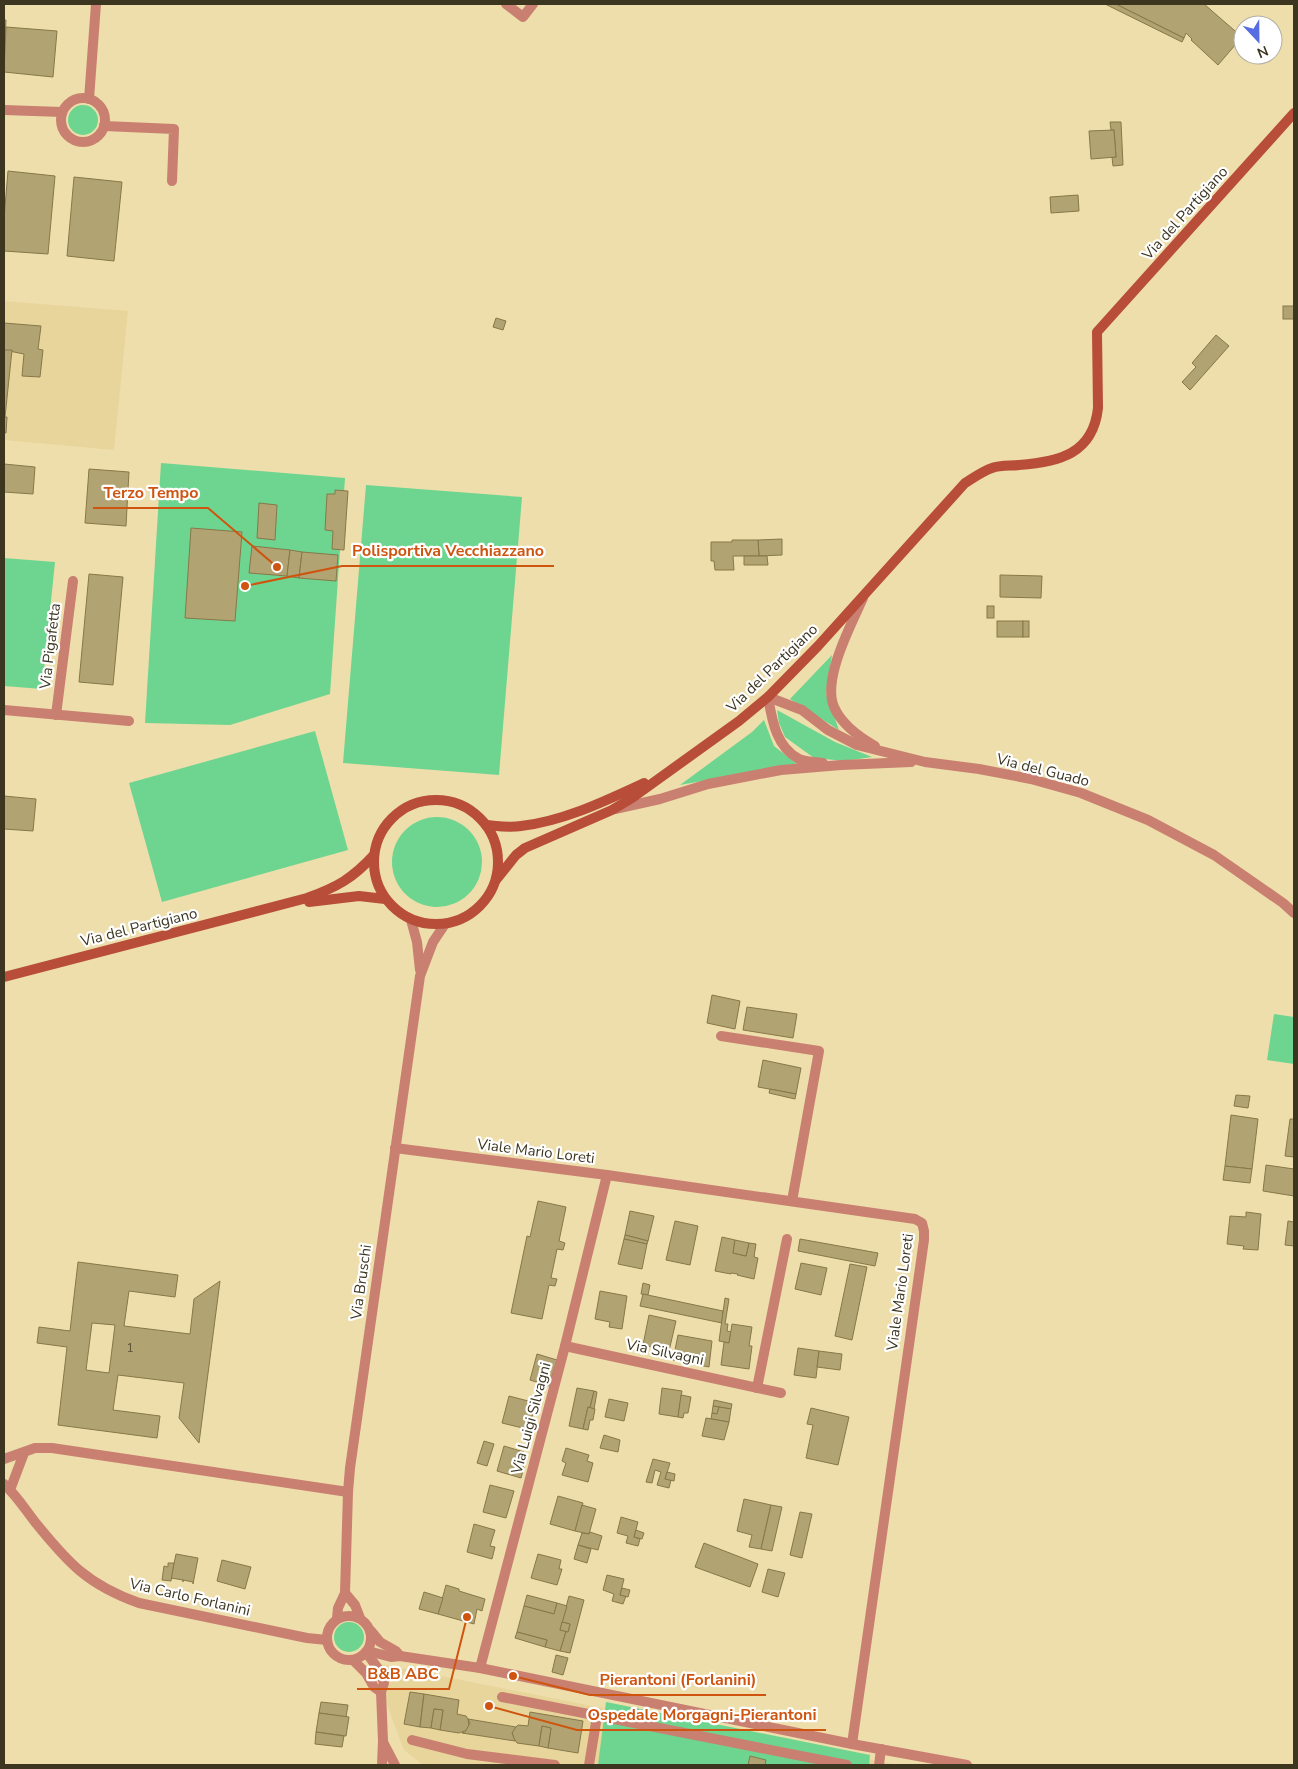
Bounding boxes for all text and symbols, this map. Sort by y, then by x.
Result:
north arrow [1233,15,1283,65]
text: N [1254,41,1271,62]
street label: Via del Partigiano [1137,162,1232,265]
callout: Terzo Tempo [93,477,208,508]
text: Terzo Tempo [104,482,198,504]
callout: Polisportiva Vecchiazzano [342,535,554,566]
text: Polisportiva Vecchiazzano [352,540,544,562]
street label: Via Pigafetta [35,602,65,691]
street label: Via del Partigiano [721,619,822,717]
street label: Via del Guado [994,749,1092,791]
street label: Via del Partigiano [78,903,199,951]
street label: Viale Mario Loreti [475,1134,596,1168]
street label: Viale Mario Loreti [882,1232,918,1353]
street label: Via Bruschi [346,1243,376,1322]
street label: Via Silvagni [623,1334,706,1370]
house number: 1 [126,1340,134,1356]
street label: Via Luigi Silvagni [506,1360,556,1477]
street label: Via Carlo Forlanini [127,1573,252,1621]
callout: B&B ABC [357,1658,449,1689]
text: B&B ABC [367,1663,439,1685]
callout: Pierantoni (Forlanini) [590,1664,766,1695]
text: Pierantoni (Forlanini) [600,1669,756,1691]
callout: Ospedale Morgagni-Pierantoni [577,1699,826,1730]
text: Ospedale Morgagni-Pierantoni [588,1704,816,1726]

